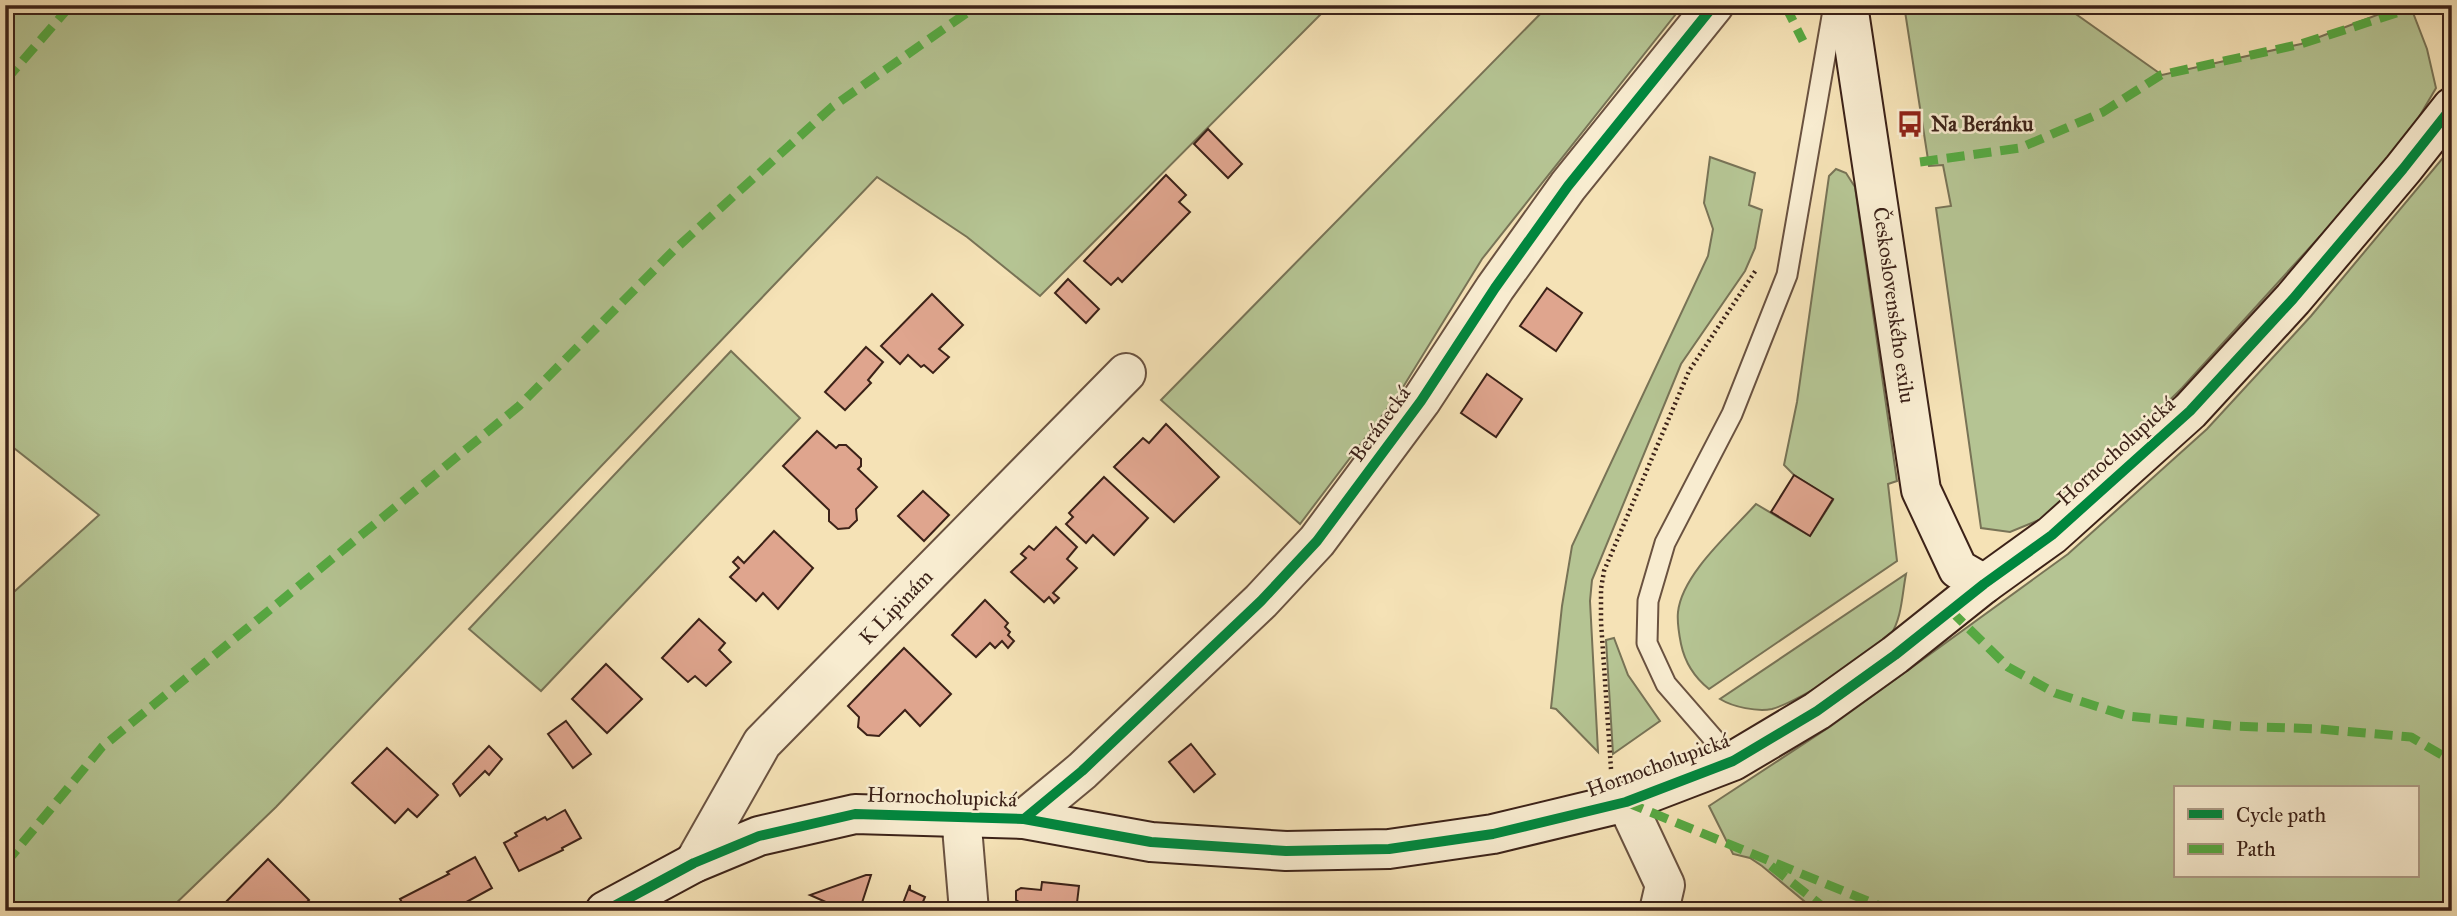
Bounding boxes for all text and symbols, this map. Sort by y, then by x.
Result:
bus stop icon: Na Beránku [1895,109,1925,139]
place label: Na Beránku [1931,111,2034,137]
street label: Československého exilu [1867,205,1921,405]
street label: Beránecká [1344,381,1416,467]
street label: Hornocholupická [2052,391,2181,511]
street label: K Lipinám [854,564,939,650]
street label: Hornocholupická [1583,727,1733,803]
street label: Hornocholupická [867,781,1018,813]
legend [2174,786,2418,878]
text: Cycle path [2236,802,2327,828]
text: Path [2236,836,2276,862]

